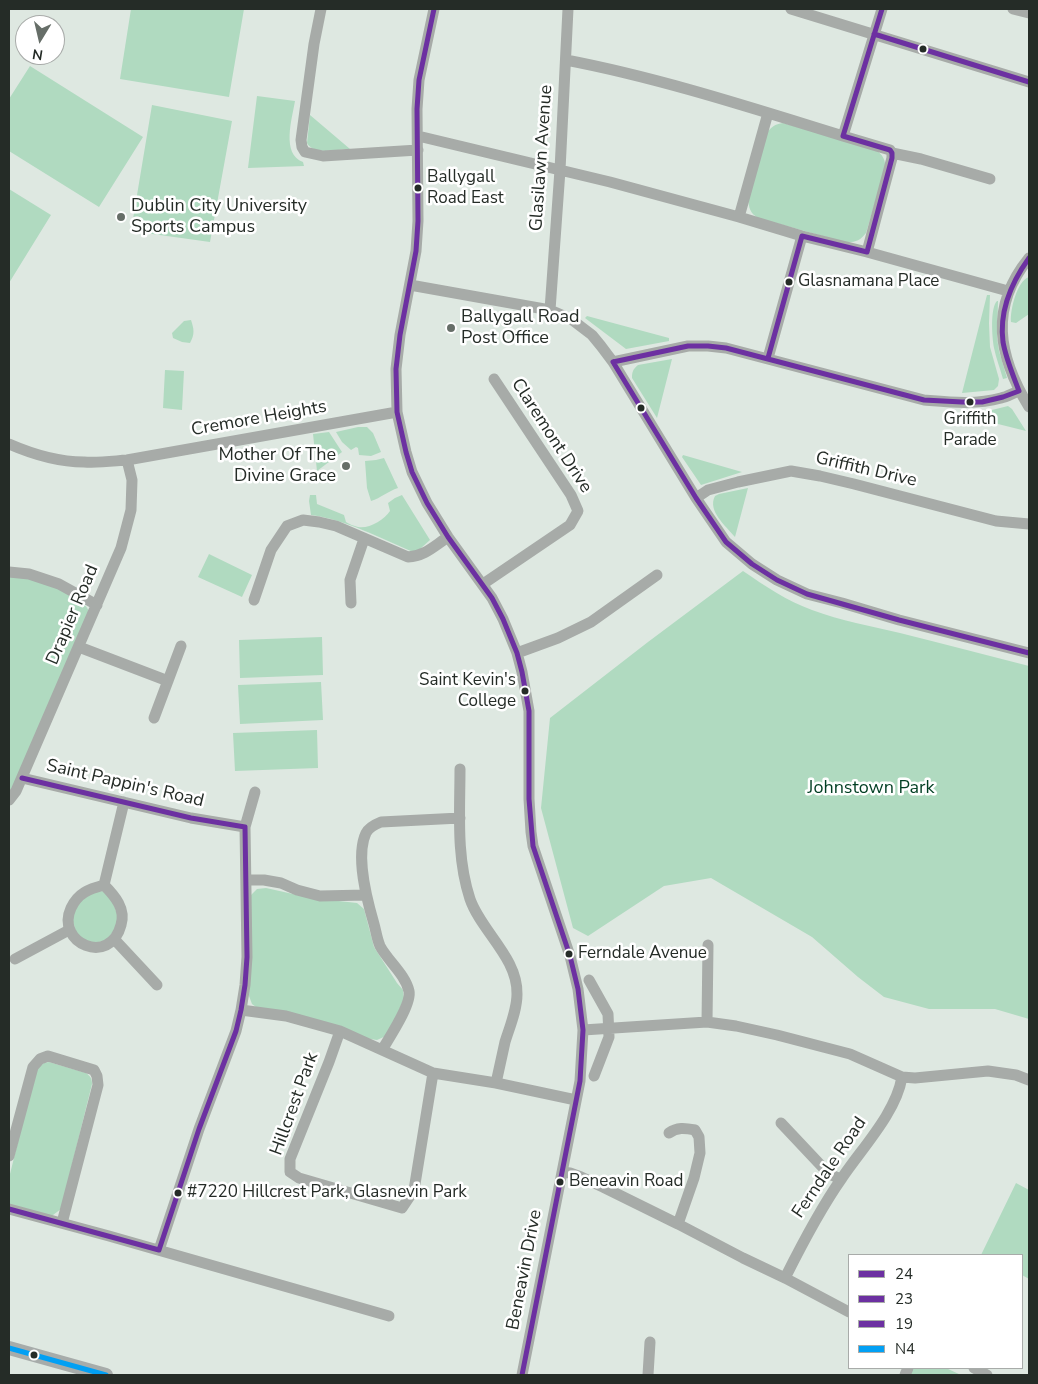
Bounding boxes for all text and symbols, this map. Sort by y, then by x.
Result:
north arrow [15,15,65,65]
text: N [31,44,44,65]
unlabelled marker [918,44,928,54]
street label: Glasilawn Avenue [526,84,558,232]
place label: Ballygall Road East [427,168,504,208]
marker: Ballygall Road East [413,183,423,193]
place label: Dublin City University Sports Campus [131,196,307,238]
marker: Dublin City University Sports Campus [115,211,127,223]
place label: Glasnamana Place [798,272,939,292]
marker: Glasnamana Place [784,277,794,287]
place label: Ballygall Road Post Office [461,307,580,350]
marker: Ballygall Road Post Office [445,322,457,334]
street label: Claremont Drive [506,375,596,497]
street label: Cremore Heights [190,396,328,442]
marker: Griffith Parade [965,397,975,407]
unlabelled marker [636,403,646,413]
place label: Griffith Parade [943,410,997,450]
place label: Mother Of The Divine Grace [218,445,336,488]
street label: Griffith Drive [813,448,919,492]
marker: Mother Of The Divine Grace [340,460,352,472]
street label: Drapier Road [42,562,104,668]
place label: Saint Kevin's College [419,671,516,711]
marker: Saint Kevin's College [520,686,530,696]
street label: Saint Pappin's Road [44,755,206,813]
park label: Johnstown Park [808,778,934,800]
place label: Ferndale Avenue [578,944,707,964]
marker: Ferndale Avenue [564,949,574,959]
street label: Hillcrest Park [266,1050,324,1158]
street label: Ferndale Road [788,1113,872,1223]
place label: Beneavin Road [569,1172,683,1192]
marker: Beneavin Road [555,1177,565,1187]
place label: #7220 Hillcrest Park, Glasnevin Park [187,1183,467,1203]
marker: #7220 Hillcrest Park, Glasnevin Park [173,1188,183,1198]
street label: Beneavin Drive [503,1208,547,1332]
legend [848,1254,1023,1369]
text: 24 [895,1264,913,1284]
text: 23 [895,1289,913,1309]
text: 19 [895,1314,913,1334]
text: N4 [895,1339,915,1359]
unlabelled marker [29,1350,39,1360]

